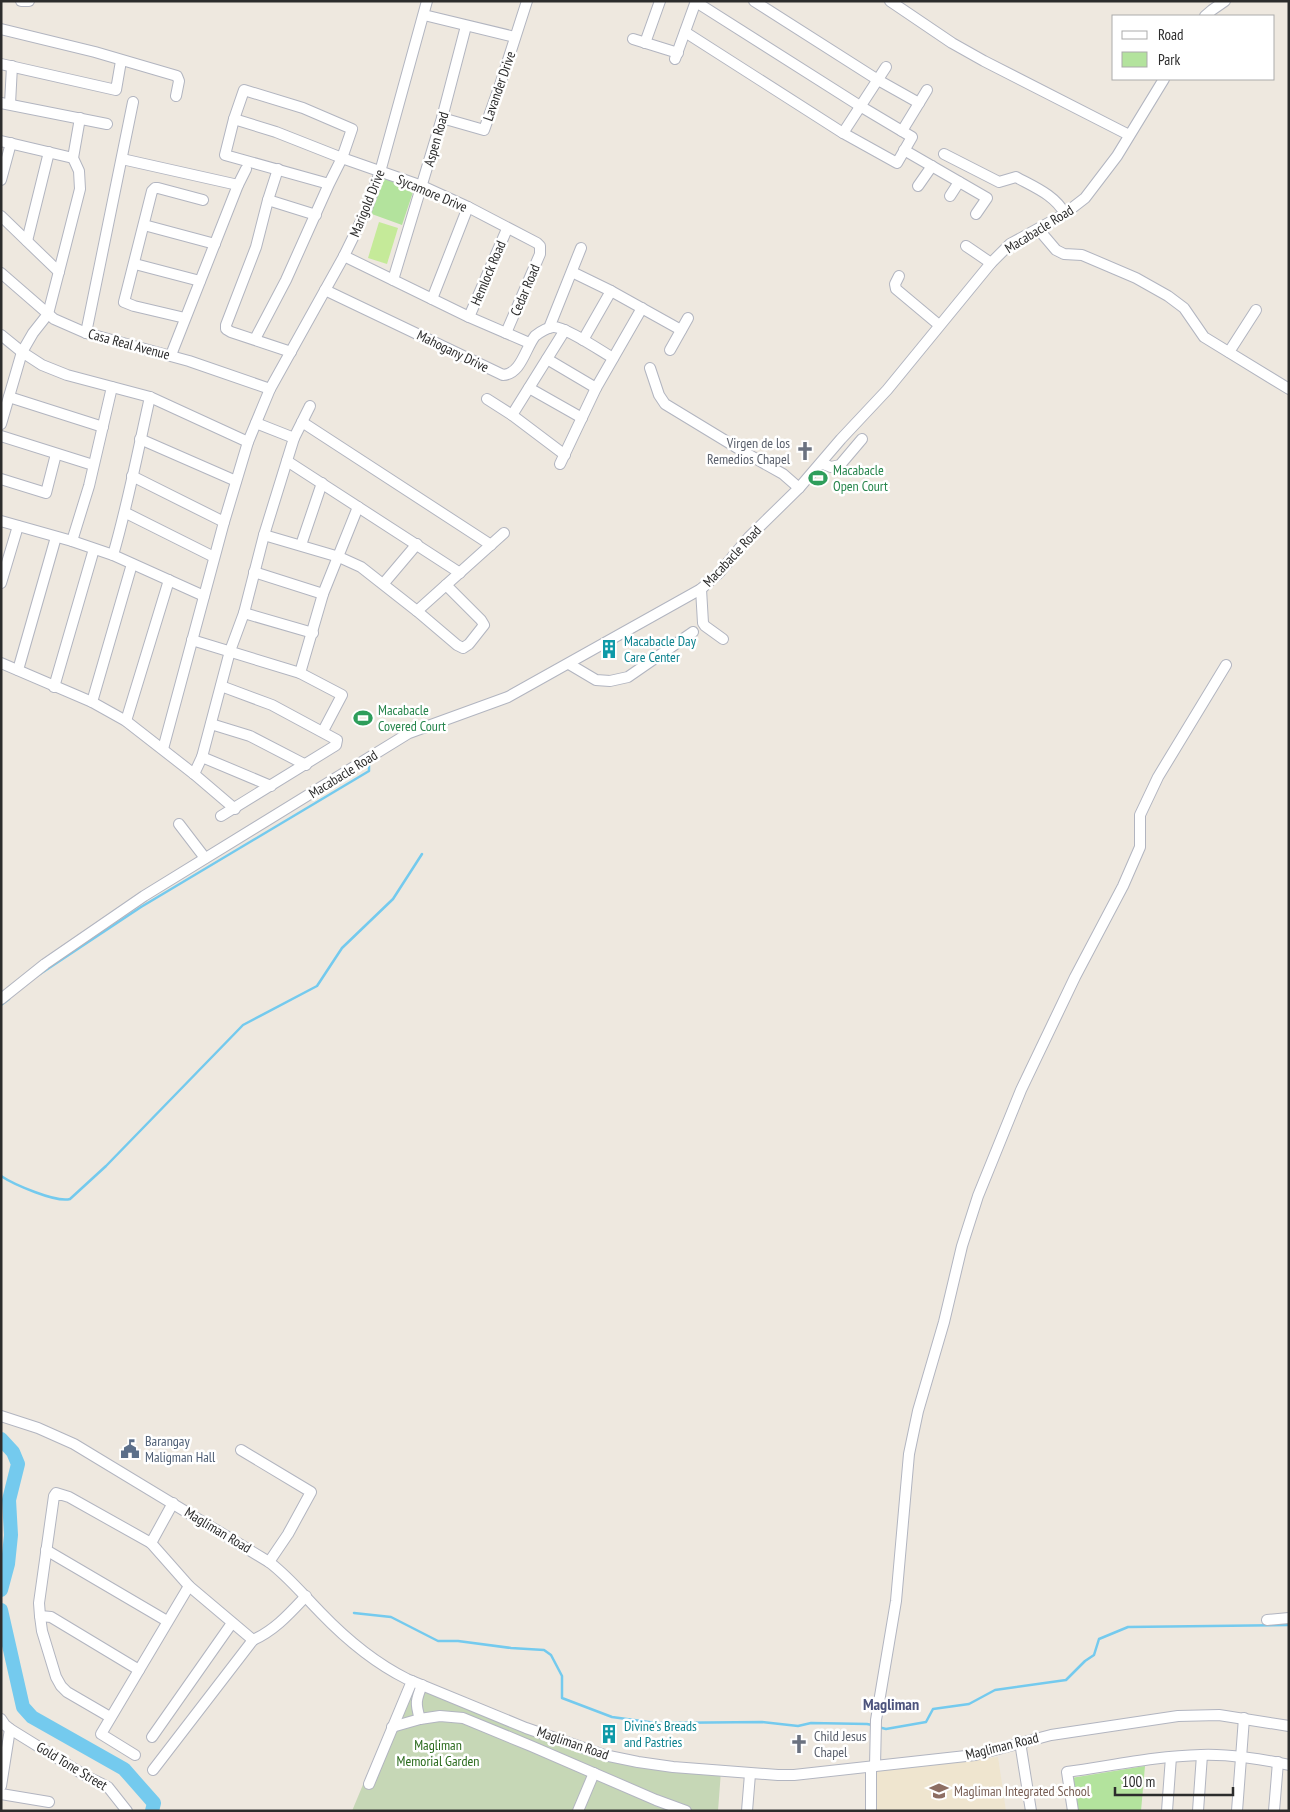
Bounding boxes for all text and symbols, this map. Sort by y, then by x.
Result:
legend [1112,15,1275,80]
text: Road [1158,25,1184,44]
street label: Lavander Drive [479,49,519,123]
text: Park [1158,50,1180,69]
street label: Aspen Road [420,109,452,169]
street label: Marigold Drive [345,166,389,239]
street label: Sycamore Drive [394,170,470,216]
street label: Macabacle Road [1001,201,1077,257]
street label: Hemlock Road [466,238,510,308]
street label: Cedar Road [506,262,544,318]
street label: Casa Real Avenue [86,324,172,364]
street label: Mahogany Drive [414,326,492,376]
place label: Virgen de los Remedios Chapel [707,434,791,468]
church icon: Virgen de los Remedios Chapel [794,440,816,462]
place label: Macabacle Open Court [833,461,888,495]
sports icon: Macabacle Open Court [807,467,829,489]
street label: Macabacle Road [699,521,765,591]
place label: Macabacle Day Care Center [624,632,697,666]
building icon: Macabacle Day Care Center [598,638,620,660]
place label: Macabacle Covered Court [378,701,446,735]
sports icon: Macabacle Covered Court [352,707,374,729]
street label: Macabacle Road [305,746,381,802]
place label: Barangay Maligman Hall [145,1432,216,1466]
public building icon: Barangay Maligman Hall [119,1438,141,1460]
street label: Magliman Road [181,1503,255,1557]
district label: Magliman [863,1694,919,1714]
place label: Divine's Breads and Pastries [624,1717,697,1751]
street label: Magliman Road [535,1722,611,1764]
building icon: Divine's Breads and Pastries [598,1723,620,1745]
place label: Child Jesus Chapel [814,1727,867,1761]
street label: Magliman Road [964,1728,1040,1764]
church icon: Child Jesus Chapel [788,1733,810,1755]
park label: Magliman Memorial Garden [397,1736,479,1770]
street label: Gold Tone Street [33,1738,111,1794]
scale bar [1115,1764,1232,1796]
text: 100 m [1122,1772,1155,1791]
school or university icon: Magliman Integrated School [928,1780,950,1802]
place label: Magliman Integrated School [954,1782,1091,1800]

